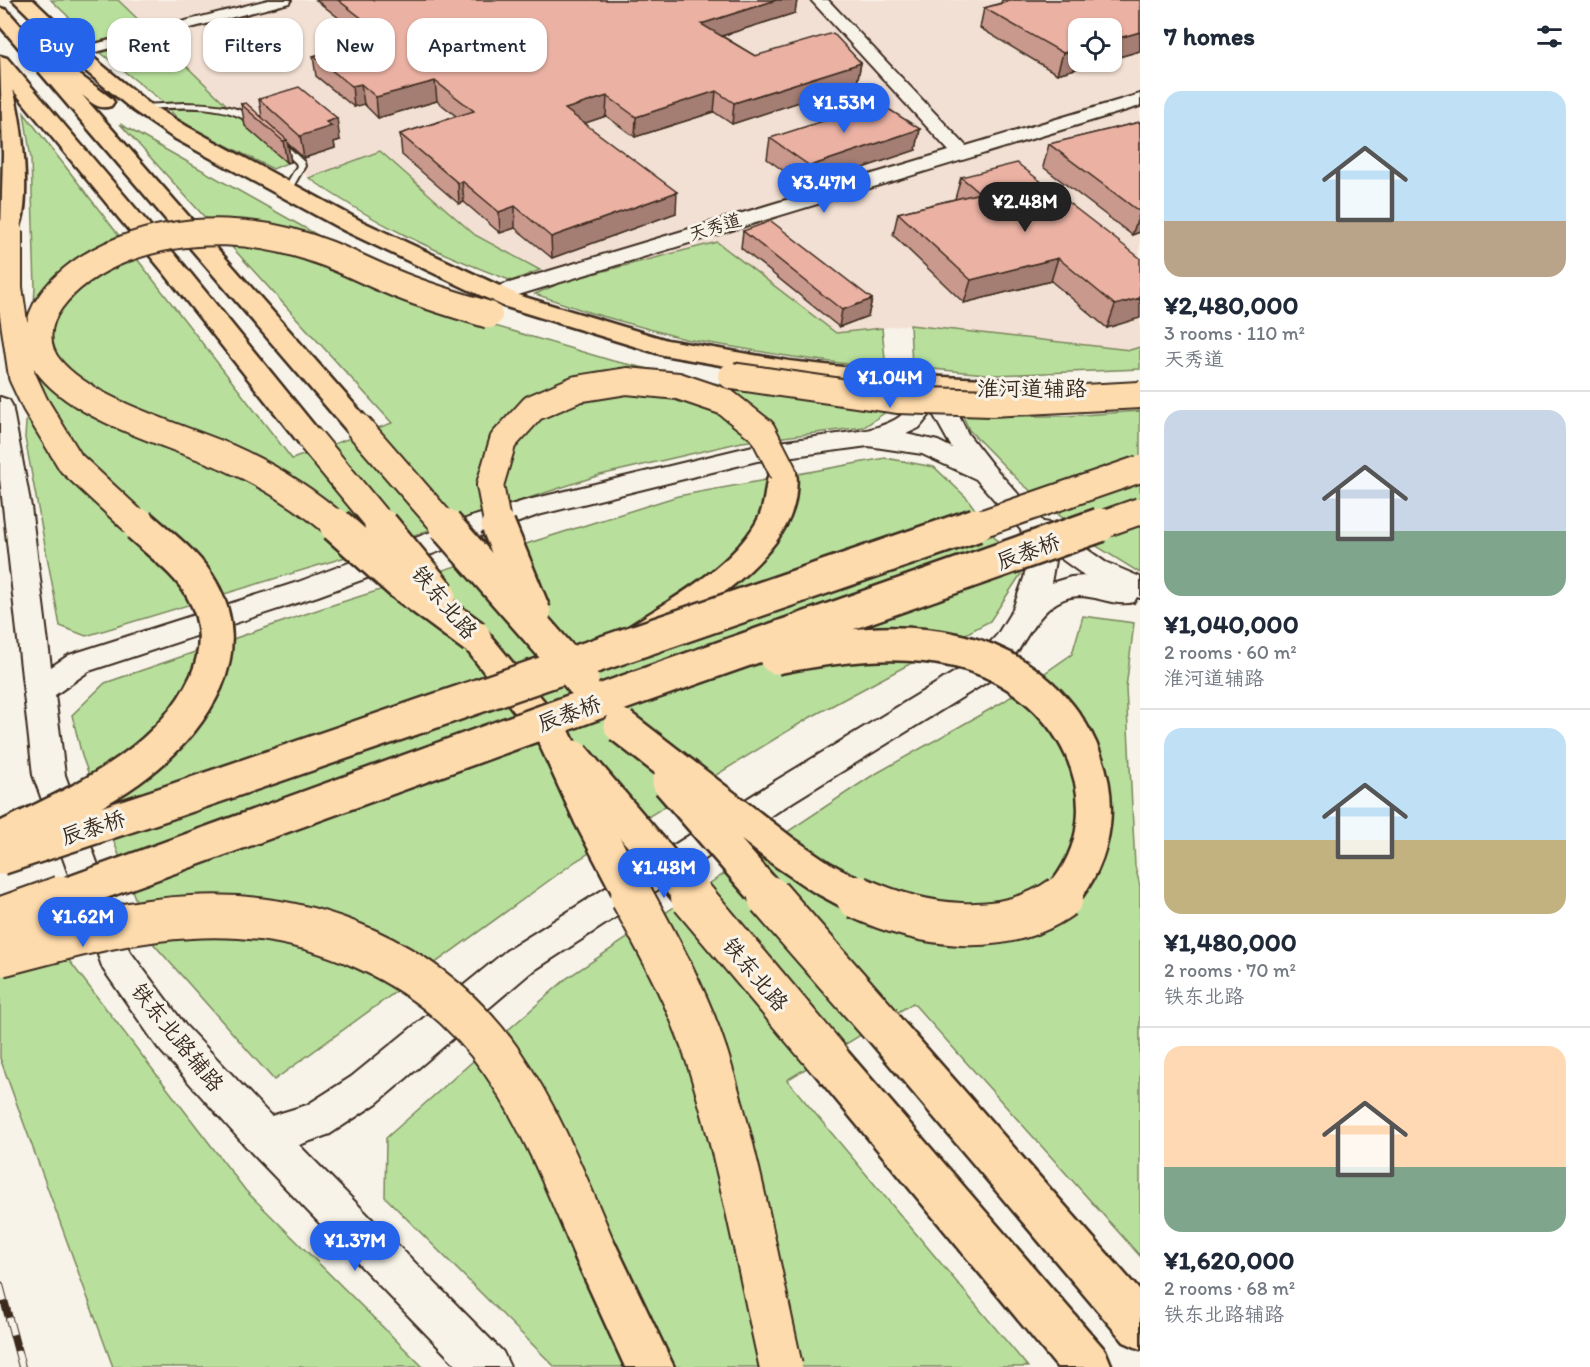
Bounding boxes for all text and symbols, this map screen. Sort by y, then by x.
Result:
chip: Buy [18,18,95,72]
chip: Rent [107,18,191,72]
chip: Filters [203,18,303,72]
chip: New [315,18,395,72]
chip: Apartment [407,18,547,72]
map controls [1068,18,1122,72]
button: locate [1068,18,1122,72]
text: 7 homes [1164,20,1255,52]
icon: filters [1533,20,1566,53]
pin: ¥1.53M [795,83,893,134]
text: ¥1.53M [813,90,875,114]
icon: home [1311,130,1419,238]
pin: ¥3.47M [775,163,873,214]
text: ¥3.47M [792,170,856,194]
pin: ¥2.48M [976,182,1074,233]
text: ¥2.48M [992,189,1058,213]
street label: 天秀道 [686,209,744,245]
text: ¥2,480,000 [1164,289,1299,321]
text: 3 rooms · 110 m² [1164,321,1305,345]
text: 天秀道 [1164,347,1224,371]
pin: ¥1.04M [841,358,939,409]
text: ¥1.04M [857,365,923,389]
street label: 淮河道辅路 [977,375,1087,402]
icon: home [1311,449,1419,557]
street label: 辰泰桥 [993,527,1064,575]
street label: 铁东北路 [406,560,483,645]
text: ¥1,040,000 [1164,608,1299,640]
text: 2 rooms · 60 m² [1164,640,1297,664]
text: 淮河道辅路 [1164,666,1264,690]
street label: 辰泰桥 [534,689,605,737]
icon: home [1311,767,1419,875]
street label: 辰泰桥 [58,804,129,851]
pin: ¥1.48M [615,848,713,899]
text: ¥1.48M [632,855,696,879]
pin: ¥1.62M [34,897,132,948]
text: ¥1.62M [52,904,114,928]
text: ¥1,480,000 [1164,926,1297,958]
street label: 铁东北路 [717,932,794,1017]
text: 2 rooms · 70 m² [1164,958,1296,982]
street label: 铁东北路辅路 [126,978,230,1097]
text: 铁东北路 [1164,984,1244,1008]
icon: home [1311,1085,1419,1193]
pin: ¥1.37M [306,1221,404,1272]
text: ¥1.37M [324,1228,386,1252]
text: ¥1,620,000 [1164,1244,1294,1276]
text: 2 rooms · 68 m² [1164,1276,1295,1300]
text: 铁东北路辅路 [1164,1302,1284,1326]

